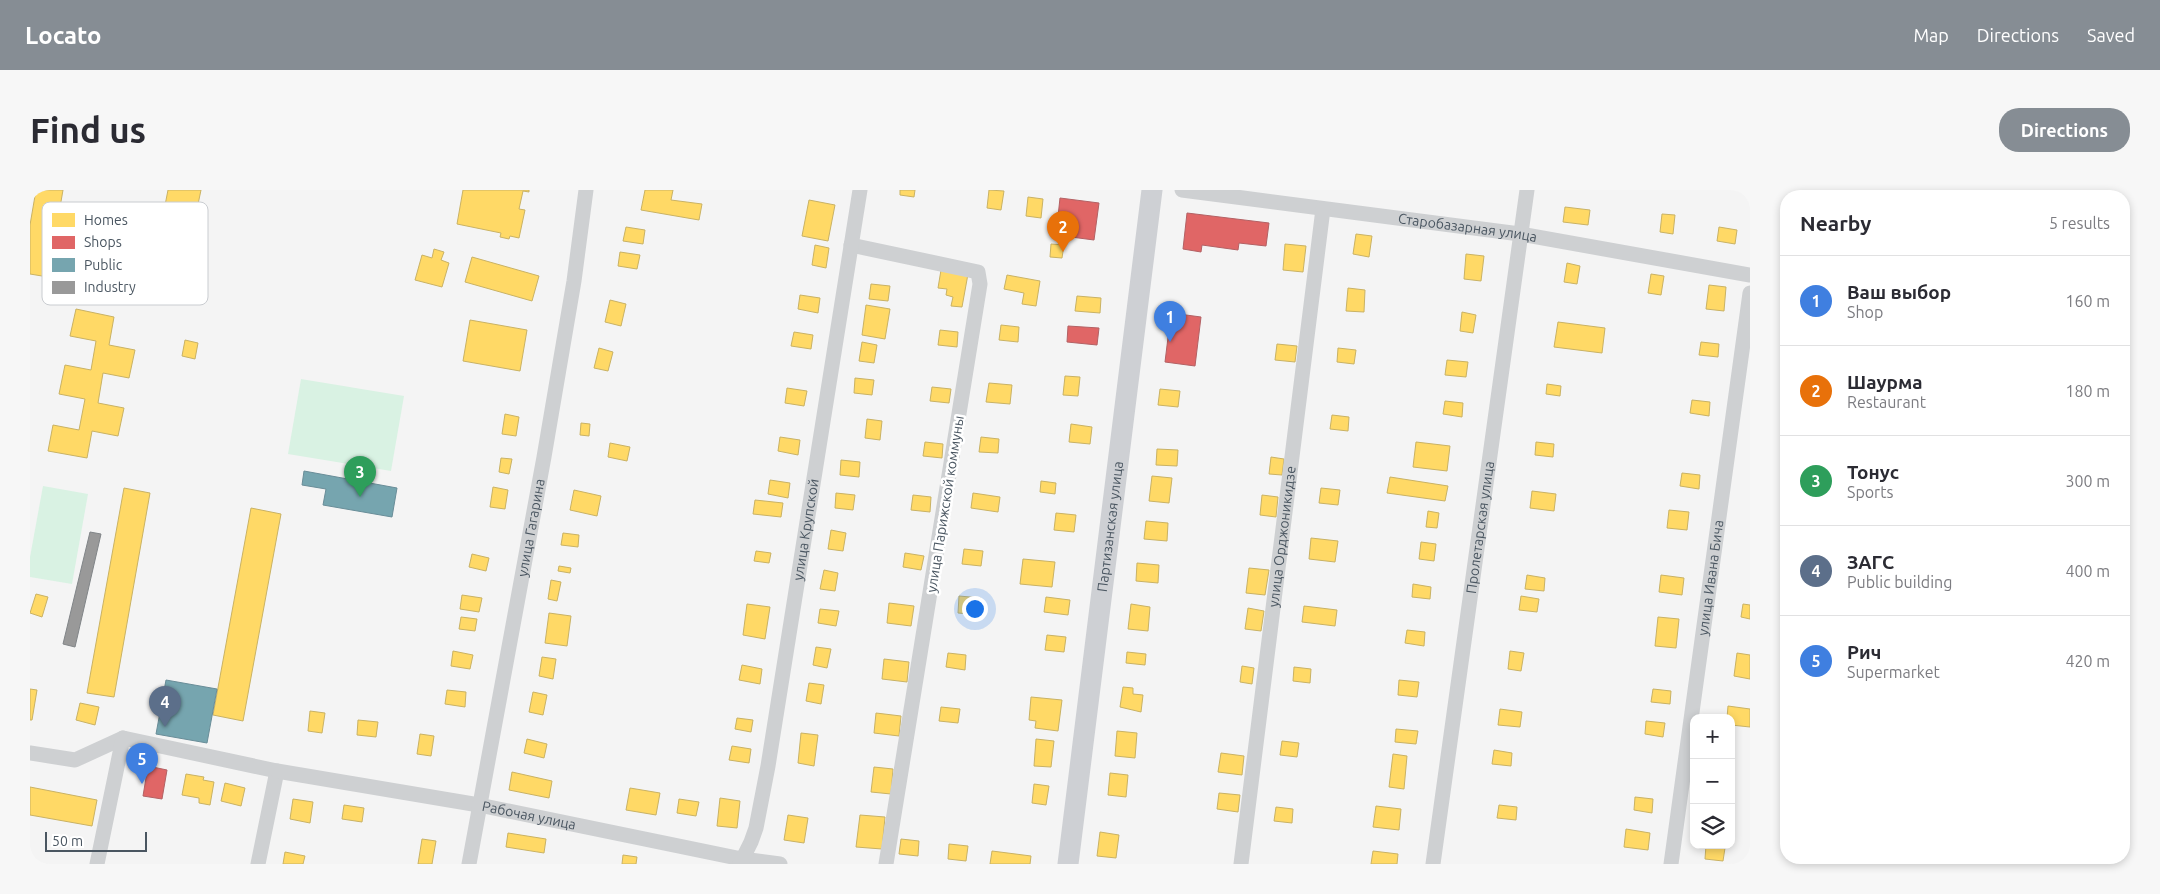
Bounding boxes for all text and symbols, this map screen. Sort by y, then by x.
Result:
text: Locato [25,22,101,49]
text: Map [1913,25,1949,45]
text: Directions [1977,25,2059,45]
text: Saved [2087,25,2135,45]
button: Directions [1999,108,2130,152]
text: Find us [30,110,146,150]
legend [42,202,208,305]
street label: Старобазарная улица [1397,210,1538,245]
pin: 2 [1047,211,1079,252]
text: Nearby [1800,211,1871,235]
text: Homes [84,212,128,228]
text: 5 results [2049,214,2110,232]
text: Shops [84,234,122,250]
text: Public [84,257,123,273]
text: Industry [84,279,136,295]
text: Ваш выбор [1847,281,1951,303]
text: 1 [1811,292,1821,310]
text: 160 m [2065,292,2110,310]
pin: 1 [1154,301,1186,342]
text: Shop [1847,303,1883,321]
text: Шаурма [1847,371,1923,393]
text: 2 [1811,382,1821,400]
text: 180 m [2065,382,2110,400]
text: Restaurant [1847,393,1926,411]
street label: улица Парижской коммуны [923,414,967,594]
pin: 3 [344,456,376,497]
street label: Партизанская улица [1094,460,1126,593]
street label: Пролетарская улица [1463,460,1497,595]
text: Тонус [1847,461,1899,483]
street label: улица Орджоникидзе [1265,465,1299,608]
text: 3 [1811,472,1821,490]
text: 300 m [2065,472,2110,490]
street label: улица Гагарина [514,477,548,578]
street label: улица Крупской [790,477,822,582]
text: Sports [1847,483,1893,501]
street label: улица Ивана Бича [1695,519,1727,637]
text: ЗАГС [1847,551,1894,573]
text: 4 [1811,562,1821,580]
text: 400 m [2065,562,2110,580]
text: Public building [1847,573,1952,591]
your location [962,596,988,622]
text: Рич [1847,641,1881,663]
text: 5 [1811,652,1821,670]
text: 420 m [2065,652,2110,670]
text: Supermarket [1847,663,1940,681]
pin: 4 [149,686,181,727]
map controls [1690,714,1735,849]
button: + [1690,714,1735,759]
pin: 5 [126,743,158,784]
button: − [1690,759,1735,804]
street label: Рабочая улица [481,798,578,833]
button: layers [1690,804,1735,849]
scale bar [45,829,148,852]
text: 50 m [52,833,83,849]

